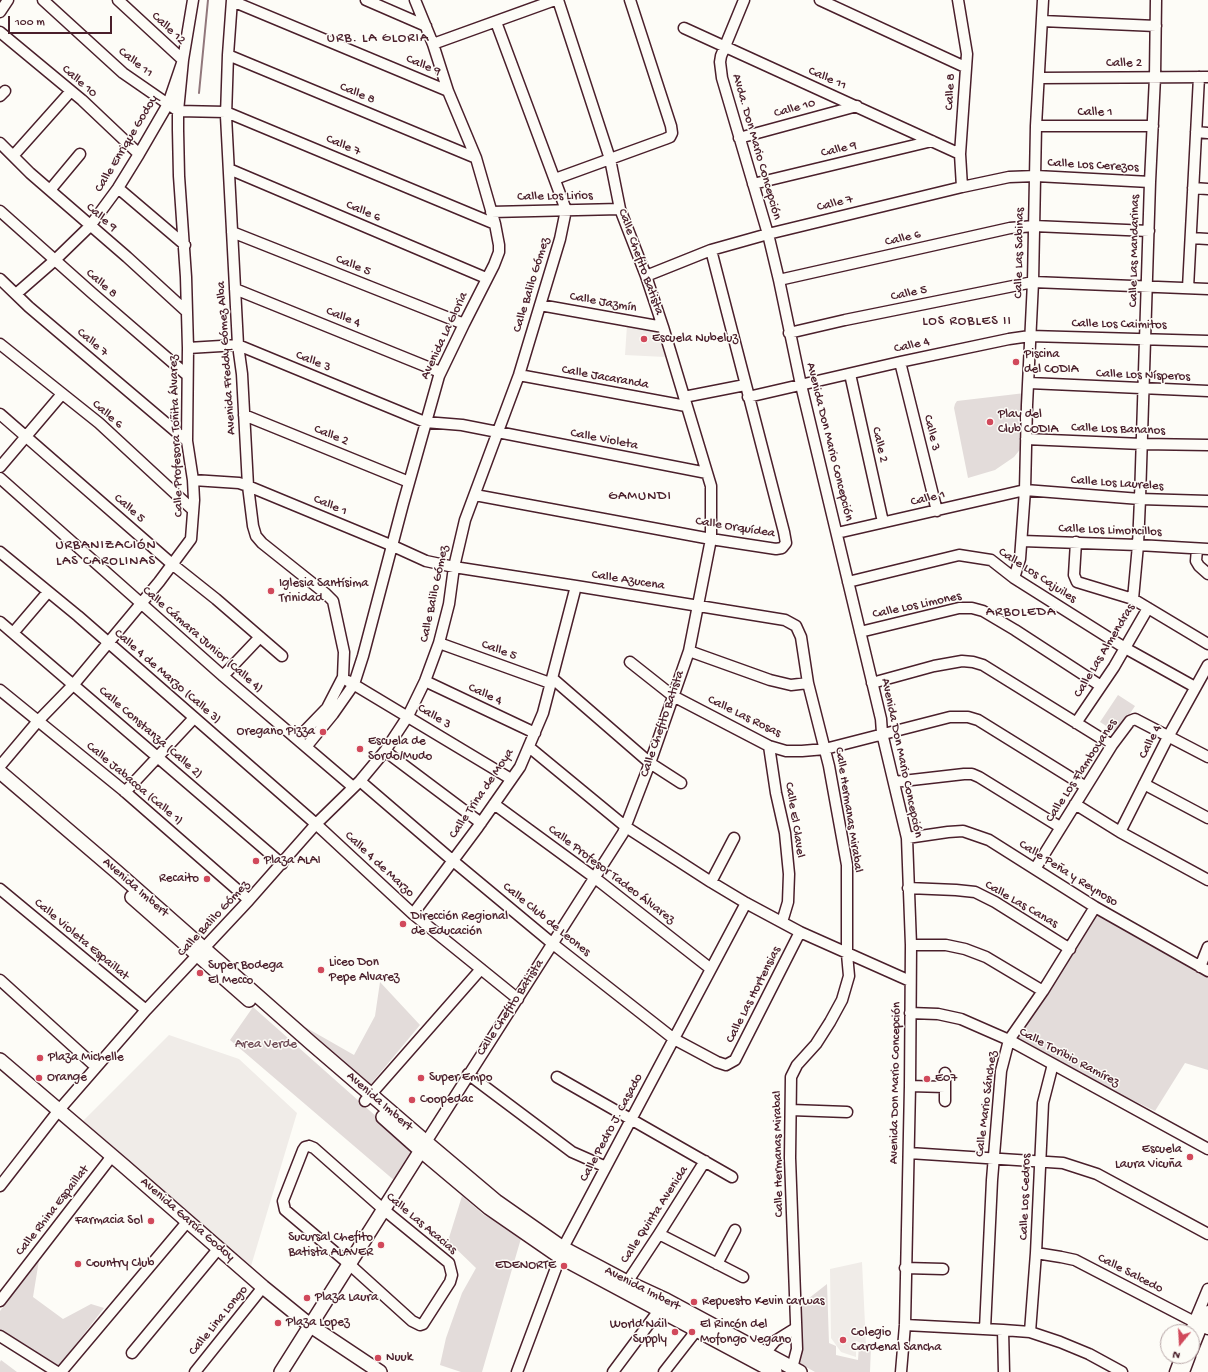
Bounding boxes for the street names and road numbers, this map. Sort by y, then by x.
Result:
street label: Calle 12 [148,9,188,49]
street label: Calle 11 [114,44,156,82]
street label: Calle 9 [403,52,443,80]
street label: Calle 2 [1106,56,1142,72]
street label: Calle 10 [58,62,100,102]
street label: Calle 11 [805,64,849,94]
street label: Avda. Don Mario Concepción [728,72,784,222]
street label: Calle 8 [942,73,960,111]
street label: Calle 8 [337,80,377,108]
street label: Calle Enrique Godoy [92,92,162,196]
street label: Calle 10 [772,96,818,122]
street label: Calle 1 [1077,105,1113,121]
street label: Calle 7 [323,132,363,160]
street label: Calle 9 [820,138,858,162]
street label: Calle Los Cerezos [1047,156,1139,176]
street label: Calle Los Lirios [517,189,593,205]
street label: Calle 7 [815,192,855,216]
street label: Calle Las Mandarinas [1126,195,1144,307]
street label: Calle 6 [343,198,383,226]
street label: Calle 9 [82,200,120,236]
street label: Calle Chefito Batista [614,207,666,317]
street label: Calle Las Sabinas [1011,208,1029,298]
street label: Calle 6 [884,227,922,251]
street label: Calle Balilo Gómez [510,236,554,334]
street label: Calle 5 [333,252,373,280]
street label: Calle 8 [82,266,120,302]
street label: Avenida Freddy Gómez Alba [214,281,240,435]
street label: Calle 5 [889,283,929,305]
street label: Calle Jazmín [568,289,638,317]
street label: Avenida La Gloria [418,290,472,382]
street label: Calle 4 [323,304,363,332]
street label: Calle Los Caimitos [1071,316,1167,334]
street label: Calle 7 [73,325,111,361]
street label: Calle 4 [893,335,931,357]
street label: Calle 3 [293,348,333,376]
street label: Calle Profesora Toñita Álvarez [166,355,188,517]
street label: Avenida Don Mario Concepción [802,361,856,523]
street label: Calle Jacaranda [560,363,650,393]
street label: Calle Los Nísperos [1096,367,1190,385]
street label: Calle 6 [88,397,126,433]
street label: Calle 3 [919,413,943,453]
street label: Calle Los Bananos [1071,421,1165,439]
street label: Calle 2 [311,422,351,450]
street label: Calle Violeta [569,426,639,454]
street label: Calle 2 [867,426,891,464]
street label: Calle Los Laureles [1070,473,1164,495]
street label: Calle 1 [909,487,947,511]
street label: Calle 5 [110,491,148,527]
street label: Calle 1 [311,492,349,520]
street label: Calle Orquídea [694,514,776,542]
street label: Calle Los Limoncillos [1058,521,1162,541]
street label: Calle Balilo Gómez [417,544,453,644]
street label: Calle Los Cajuiles [995,545,1079,607]
street label: Calle Azucena [590,568,666,594]
street label: Calle Cámara Junior (Calle 4) [138,583,266,697]
street label: Calle Los Limones [871,589,963,623]
street label: Calle Las Almendras [1071,601,1139,701]
street label: Calle 4 de Marzo (Calle 3) [110,626,224,728]
street label: Calle 5 [479,637,519,665]
street label: Calle Chefito Batista [637,669,689,779]
street label: Avenida Don Mario Concepción [876,677,926,839]
street label: Calle 4 [465,680,505,710]
street label: Calle Constanza (Calle 2) [95,684,205,782]
street label: Calle Las Rosas [705,692,783,742]
street label: Calle 3 [414,701,454,733]
street label: Calle Los Flamboyanes [1043,716,1121,826]
street label: Calle 4 [1136,722,1166,762]
street label: Calle Jabacoa (Calle 1) [82,739,186,829]
street label: Calle Trina de Moya [446,746,518,842]
street label: Calle Hermanas Mirabal [830,746,866,874]
street label: Calle El Clavel [780,781,808,859]
street label: Calle Profesor Tadeo Álvarez [544,822,678,928]
street label: Calle 4 de Marzo [341,829,417,901]
street label: Calle Peña y Reynoso [1016,837,1120,911]
street label: Avenida Imbert [99,855,171,921]
street label: Calle Balilo Gómez [175,878,253,960]
street label: Calle Las Canas [982,878,1060,932]
street label: Calle Club de Leones [499,880,593,960]
street label: Calle Violeta Espaillat [30,896,132,984]
street label: Calle Las Hortensias [723,944,785,1046]
street label: Calle Chefito Batista [474,957,548,1059]
street label: Avenida Don Mario Concepción [887,1002,905,1164]
street label: Calle Toribio Ramírez [1016,1025,1122,1091]
street label: Calle Mario Sánchez [973,1050,1001,1158]
street label: Avenida Imbert [343,1069,415,1135]
street label: Calle Pedro J. Casado [577,1071,647,1185]
street label: Calle Hermanas Mirabal [770,1090,788,1218]
street label: Calle Los Cedros [1017,1153,1035,1241]
street label: Calle Rhina Espaillat [13,1163,93,1259]
street label: Calle Quinta Avenida [618,1163,692,1267]
street label: Avenida García Godoy [136,1175,238,1265]
street label: Calle Las Acacias [382,1190,460,1258]
street label: Calle Salcedo [1095,1251,1165,1297]
street label: Avenida Imbert [602,1263,682,1315]
street label: Calle Lina Longo [186,1283,252,1359]

